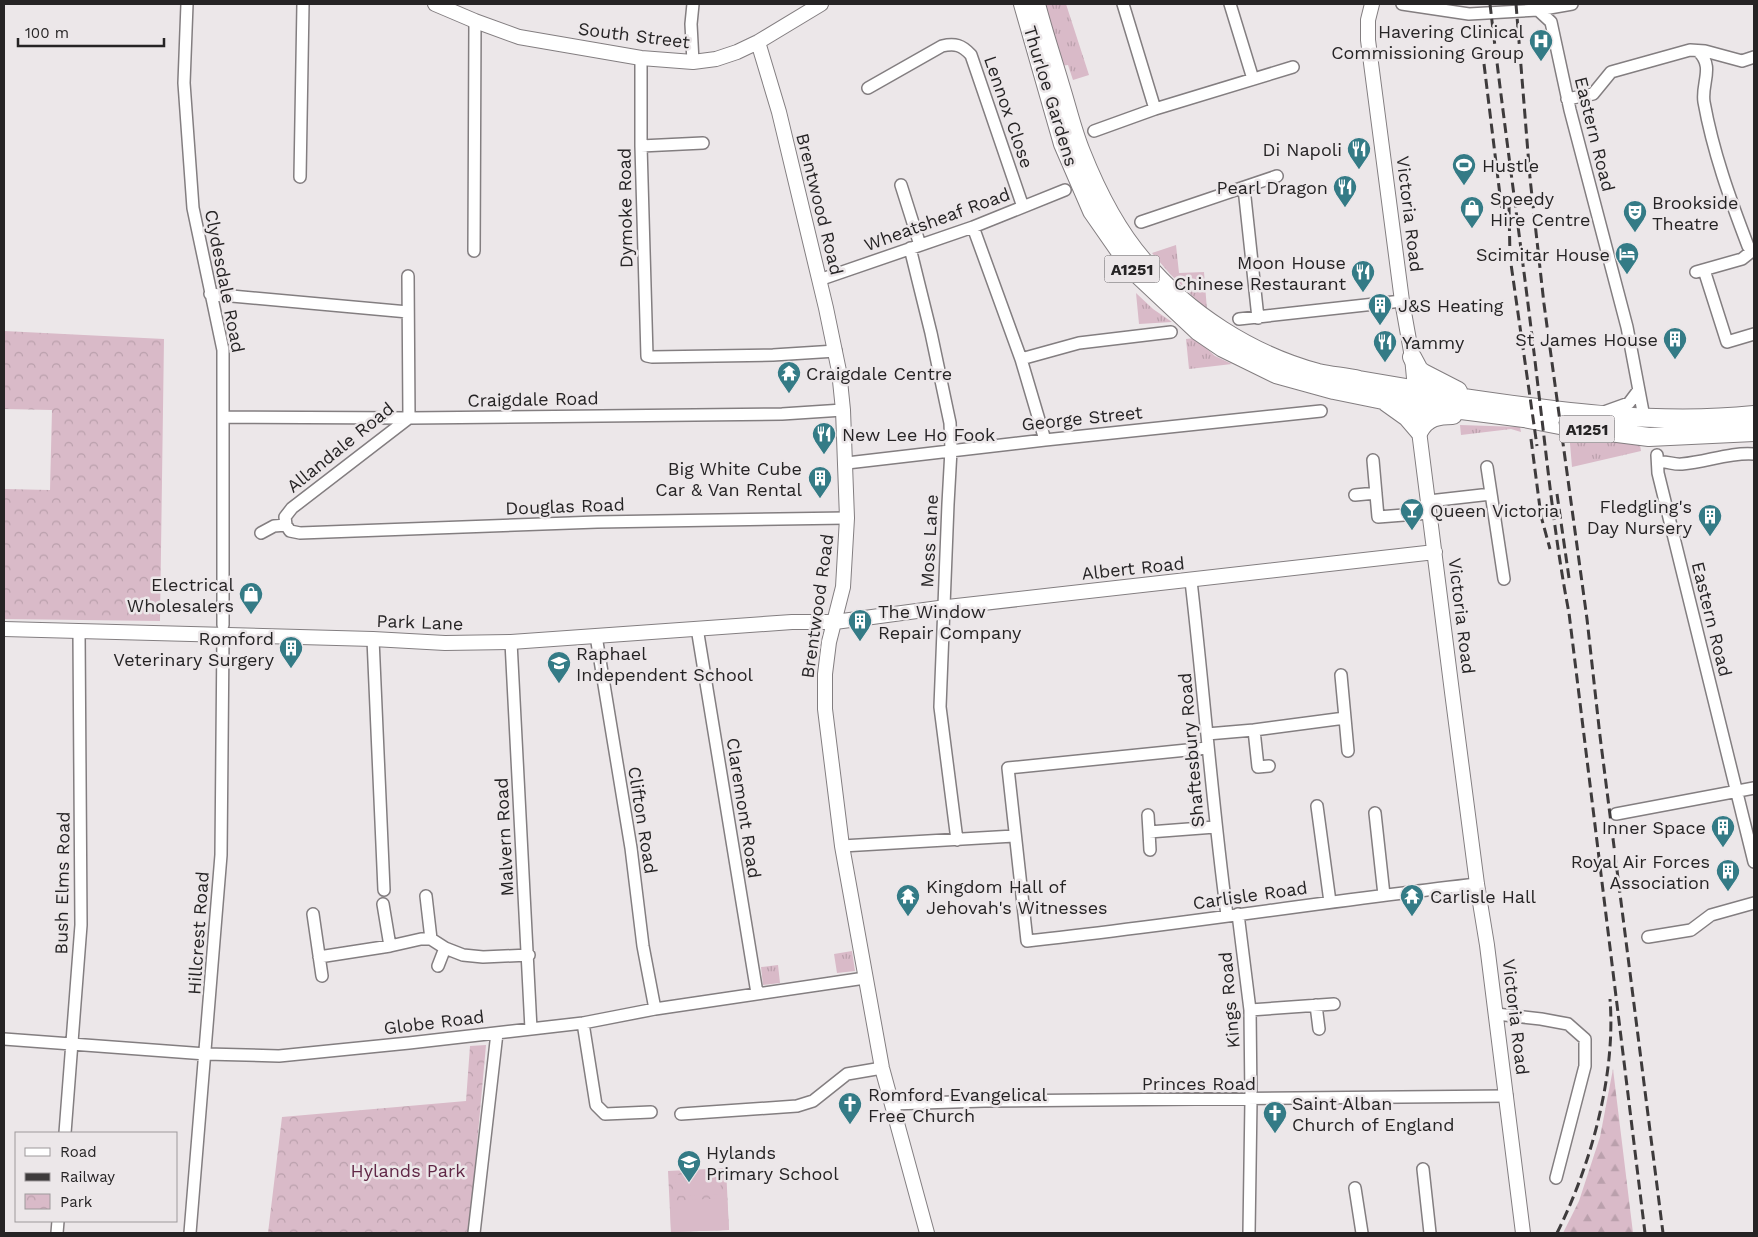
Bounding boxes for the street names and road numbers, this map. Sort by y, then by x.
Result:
street label: South Street [577,18,692,52]
street label: Thurloe Gardens [1020,23,1082,169]
street label: Lennox Close [980,53,1038,171]
street label: Eastern Road [1571,74,1619,194]
street label: Brentwood Road [792,131,848,277]
street label: Dymoke Road [613,148,637,268]
street label: Victoria Road [1392,155,1428,273]
street label: Wheatsheaf Road [861,183,1013,255]
street label: Clydesdale Road [201,208,249,354]
road number: A1251 [1104,255,1160,282]
street label: Craigdale Road [467,387,599,411]
street label: Allandale Road [282,397,398,497]
street label: George Street [1021,401,1144,435]
road number: A1251 [1560,416,1614,442]
street label: Douglas Road [505,493,625,519]
street label: Moss Lane [916,494,942,588]
street label: Brentwood Road [796,533,838,679]
street label: Albert Road [1080,552,1186,584]
street label: Victoria Road [1444,557,1480,675]
street label: Eastern Road [1688,559,1736,679]
street label: Park Lane [376,610,464,634]
street label: Shaftesbury Road [1174,672,1208,828]
street label: Claremont Road [723,736,765,880]
street label: Clifton Road [624,765,662,875]
street label: Malvern Road [490,777,518,897]
street label: Bush Elms Road [50,811,74,955]
street label: Hillcrest Road [183,871,213,995]
street label: Carlisle Road [1191,877,1309,913]
street label: Kings Road [1214,951,1244,1049]
street label: Victoria Road [1498,958,1534,1076]
street label: Globe Road [383,1005,485,1039]
street label: Princes Road [1142,1073,1256,1094]

